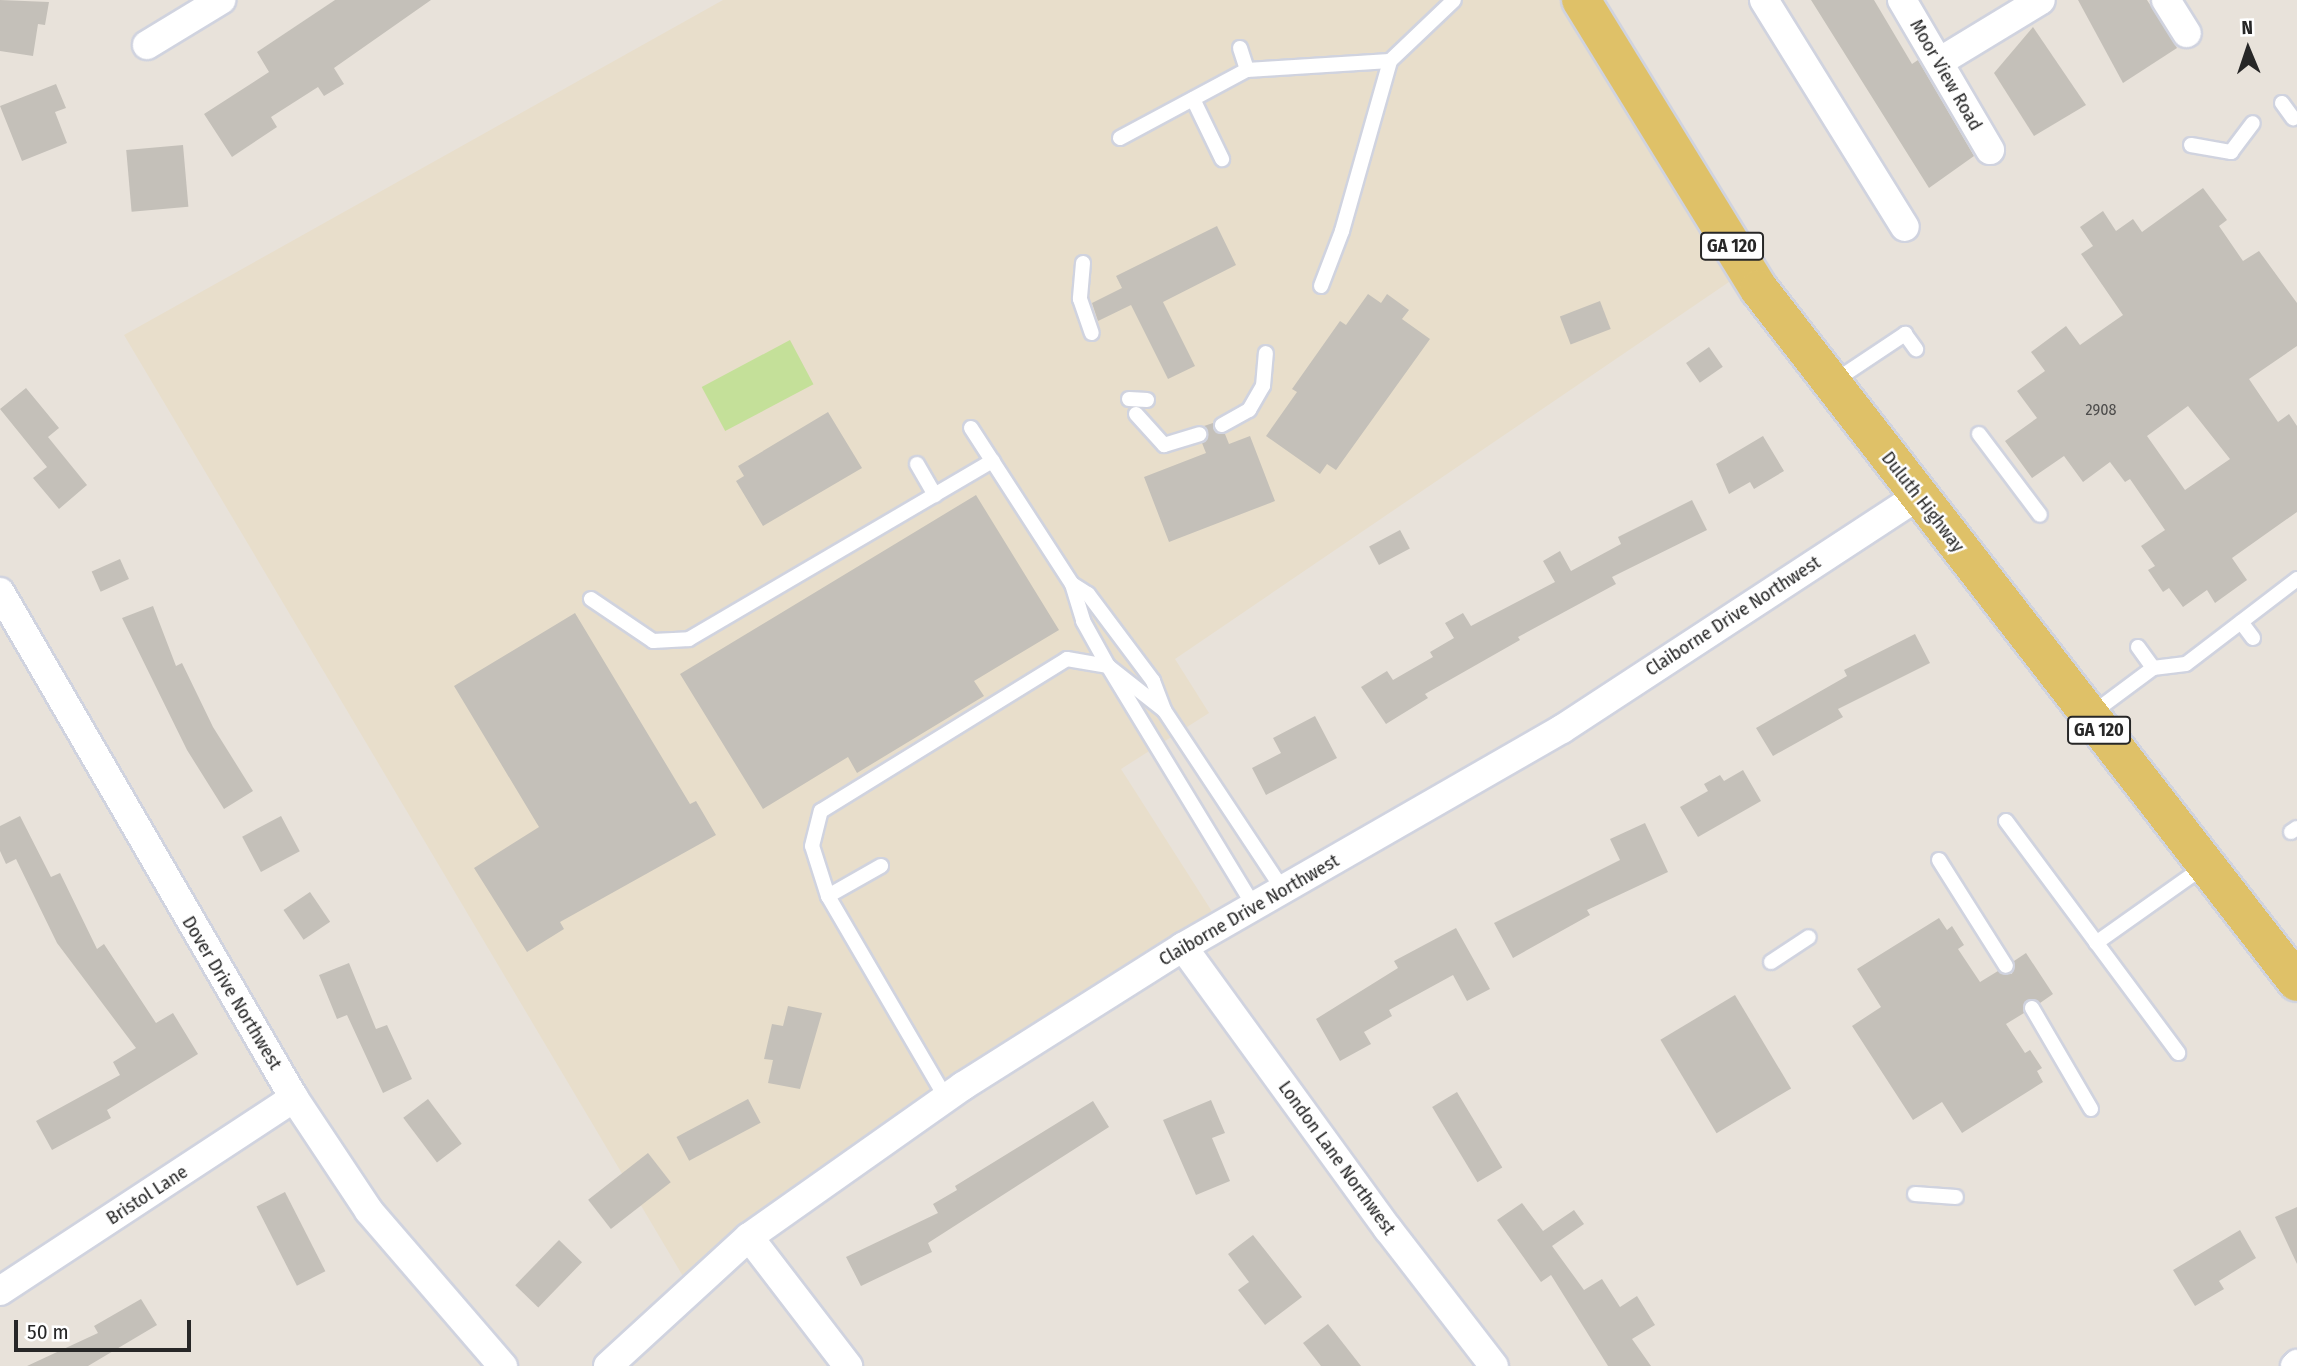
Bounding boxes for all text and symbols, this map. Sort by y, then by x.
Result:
north arrow [2213,14,2283,84]
street label: Moor View Road [1905,15,1987,135]
text: N [2241,16,2253,39]
road number: GA 120 [1699,232,1765,260]
house number: 2908 [2085,400,2117,420]
street label: Duluth Highway [1877,447,1969,557]
street label: Claiborne Drive Northwest [1641,551,1825,681]
road number: GA 120 [2066,716,2132,744]
street label: Claiborne Drive Northwest [1155,849,1343,971]
street label: Dover Drive Northwest [177,912,287,1074]
street label: London Lane Northwest [1274,1077,1400,1239]
street label: Bristol Lane [102,1160,192,1230]
scale bar [18,1306,194,1350]
text: 50 m [27,1319,69,1345]

